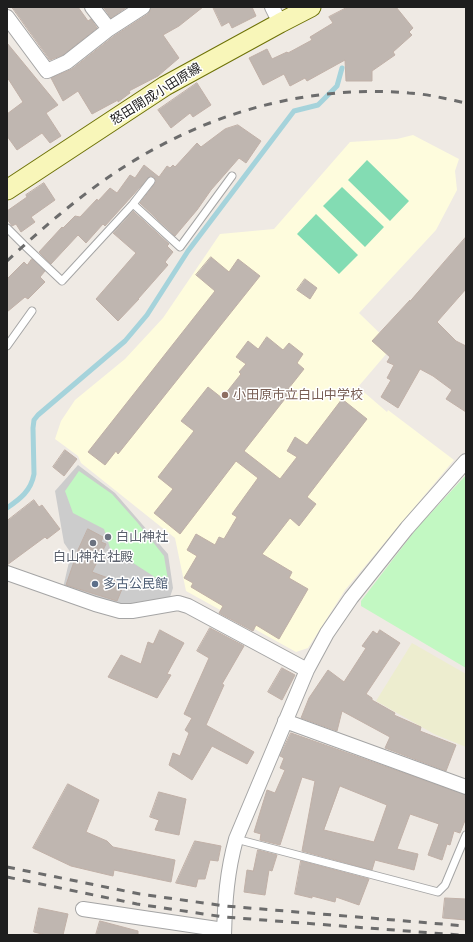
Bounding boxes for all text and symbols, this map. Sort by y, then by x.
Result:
street label: 怒田開成小田原線 [108,60,204,128]
place label: 小田原市立白山中学校 [233,387,363,403]
marker: 小田原市立白山中学校 [220,390,230,400]
place label: 白山神社 [116,529,168,545]
marker: 白山神社 [103,532,113,542]
marker: 白山神社 社殿 [88,538,98,548]
place label: 白山神社 社殿 [53,549,133,565]
place label: 多古公民館 [103,576,168,592]
marker: 多古公民館 [90,579,100,589]

